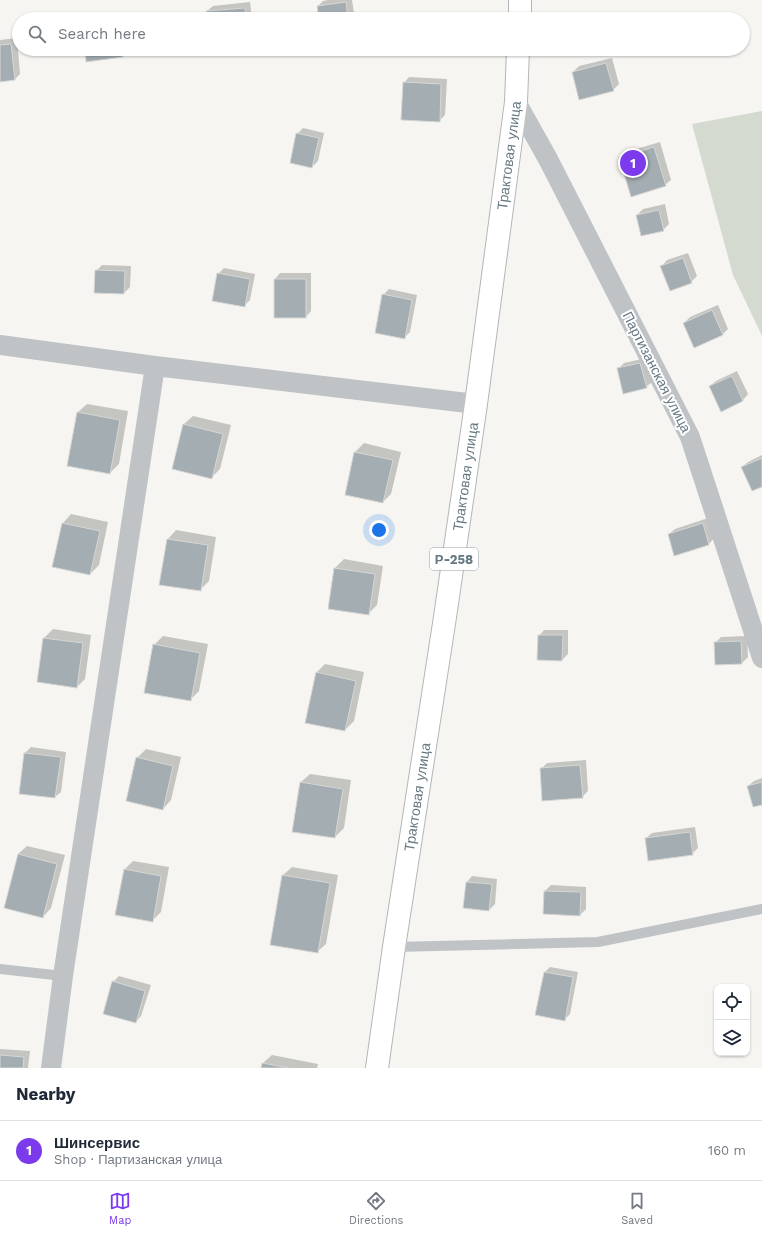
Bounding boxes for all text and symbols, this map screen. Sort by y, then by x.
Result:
search box [12,12,750,56]
icon: search [26,23,48,45]
text: Search here [58,25,146,43]
street label: Трактовая улица [494,100,524,211]
pin: 1 [620,148,646,178]
street label: Партизанская улица [620,309,695,435]
street label: Трактовая улица [450,421,481,532]
your location [369,520,389,540]
road number: Р-258 [430,548,478,570]
street label: Трактовая улица [401,741,434,852]
map controls [714,984,750,1056]
button: locate [714,984,750,1020]
button: layers [714,1020,750,1056]
text: Nearby [16,1084,75,1104]
text: Шинсервис [54,1134,140,1152]
text: 1 [26,1143,32,1158]
text: 160 m [708,1143,746,1158]
text: Shop · Партизанская улица [54,1152,222,1167]
tab: Map [109,1190,131,1227]
tab: Directions [349,1190,403,1227]
tab: Saved [621,1190,653,1227]

